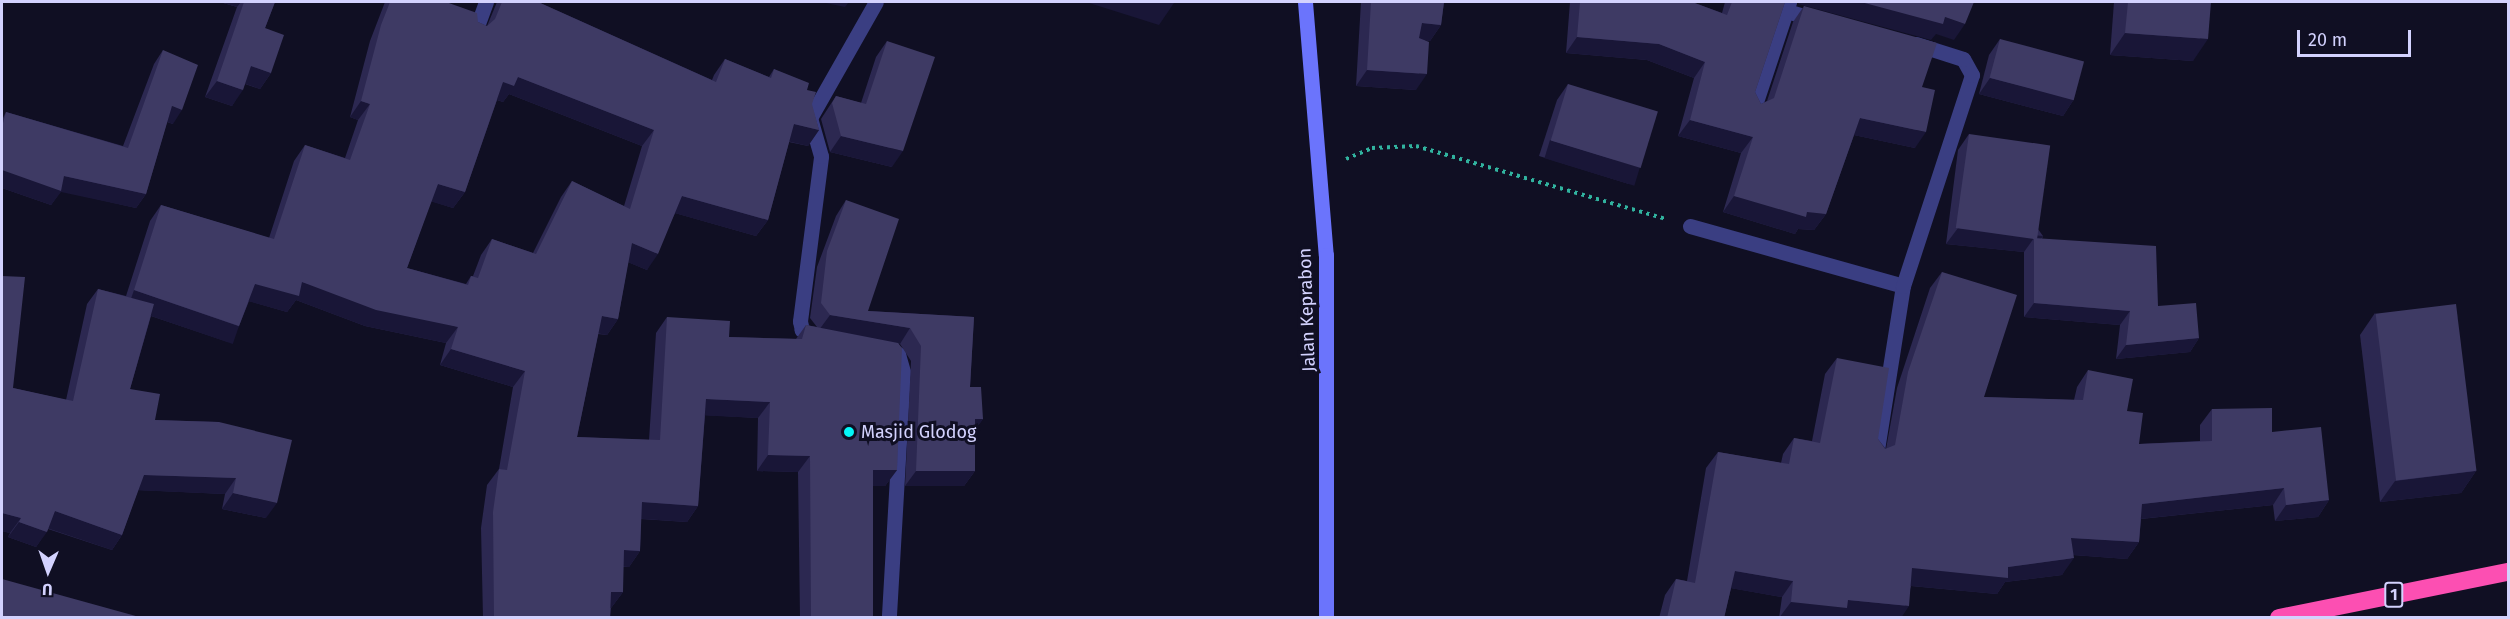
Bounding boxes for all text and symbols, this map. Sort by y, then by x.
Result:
scale bar [2300,18,2414,56]
text: 20 m [2308,29,2347,51]
street label: Jalan Keprabon [1294,248,1320,372]
place label: Masjid Glodog [861,421,976,443]
marker: Masjid Glodog [842,425,856,439]
north arrow [18,541,78,601]
text: U [42,580,53,599]
road number: 1 [2384,582,2404,608]

